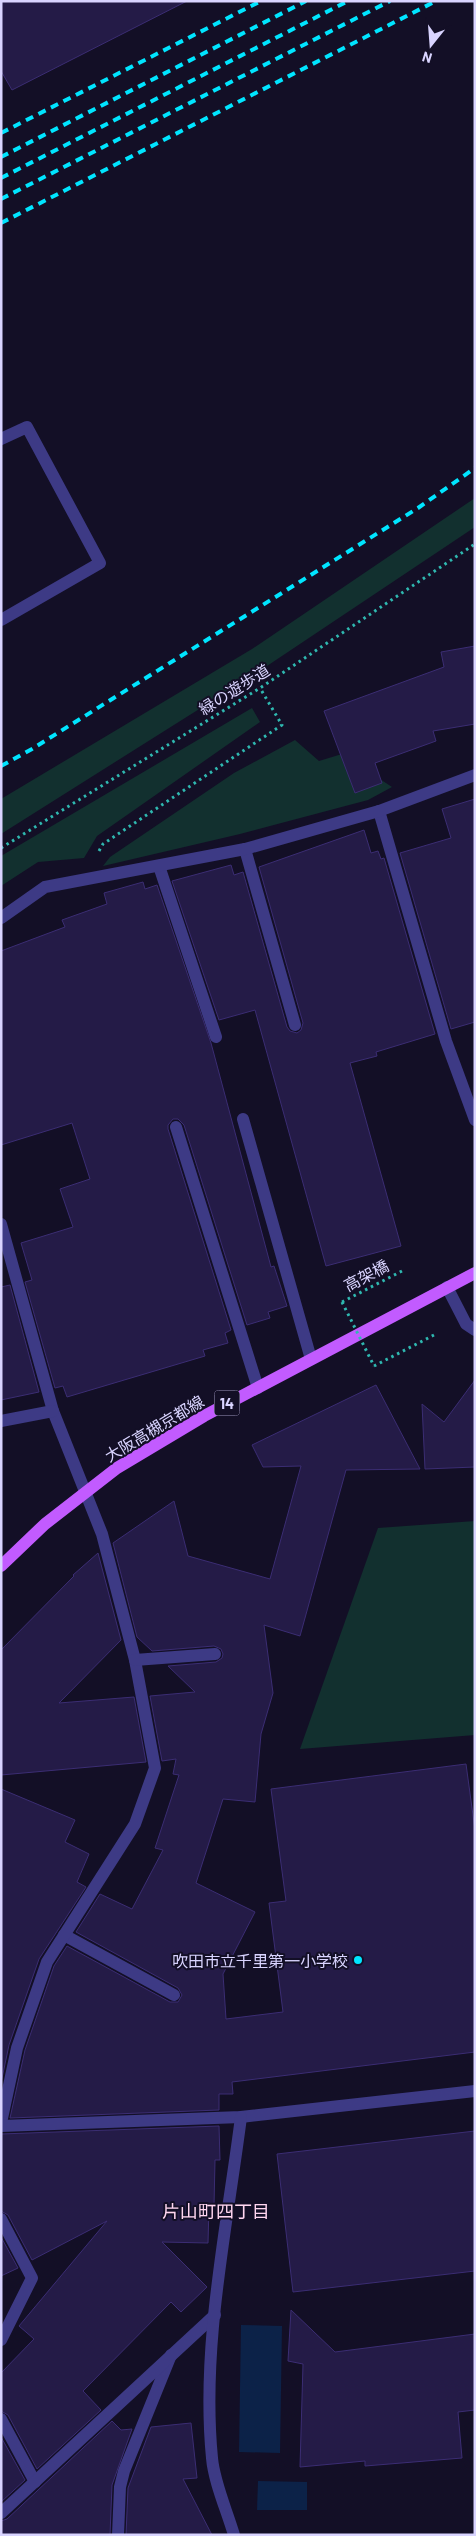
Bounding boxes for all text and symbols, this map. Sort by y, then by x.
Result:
north arrow [406,20,456,70]
text: N [420,48,434,67]
street label: 緑の遊歩道 [195,660,273,718]
street label: 高架橋 [340,1255,392,1295]
road number: 14 [214,1390,240,1416]
street label: 大阪高槻京都線 [101,1391,207,1465]
place label: 吹田市立千里第一小学校 [172,1951,348,1970]
marker: 吹田市立千里第一小学校 [352,1954,364,1966]
district label: 片山町四丁目 [162,2200,270,2222]

